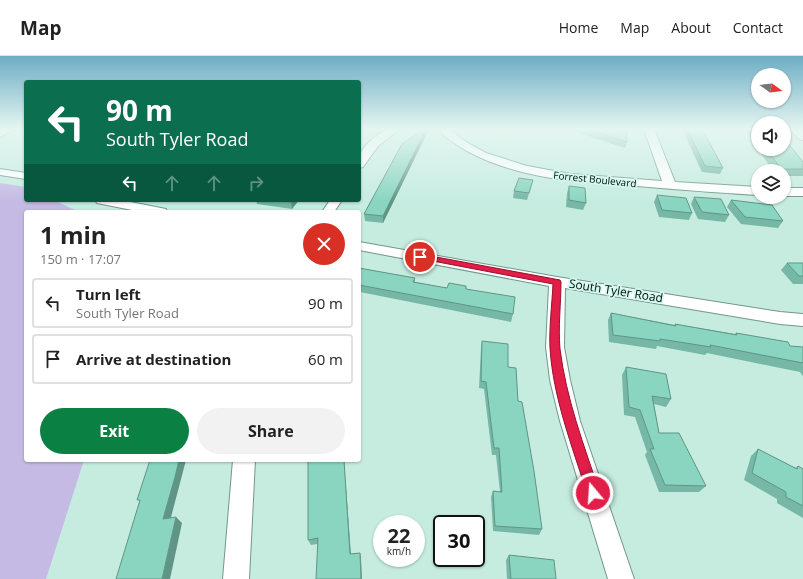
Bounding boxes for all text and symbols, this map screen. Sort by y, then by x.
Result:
text: Map [20,15,61,41]
text: Home [559,18,598,37]
text: Map [620,18,649,37]
text: About [671,18,711,37]
text: Contact [733,18,783,37]
north arrow [751,68,791,108]
map controls [751,68,791,204]
text: 90 m [106,91,173,129]
icon: left [40,96,92,148]
button: sound [751,116,791,156]
text: South Tyler Road [106,127,248,151]
button: layers [751,164,791,204]
street label: Forrest Boulevard [553,168,637,190]
icon: left [119,172,141,194]
icon: ahead [161,172,183,194]
icon: ahead [203,172,225,194]
icon: right [245,172,267,194]
text: 1 min [40,218,107,251]
button: close [303,223,345,265]
pin [403,240,437,274]
icon: arrive [409,246,431,268]
text: 150 m · 17:07 [40,250,121,268]
street label: South Tyler Road [568,275,664,306]
text: Turn left [76,284,141,304]
icon: left [42,292,64,314]
text: 90 m [308,293,343,313]
text: South Tyler Road [76,304,179,322]
icon: arrive [42,348,64,370]
text: Arrive at destination [76,349,231,369]
text: 60 m [308,349,343,369]
button: Exit [40,408,189,454]
button: Share [197,408,345,454]
position arrow [572,472,614,514]
speed limit sign: 30 [433,515,485,567]
text: 22 [388,522,410,549]
text: km/h [387,544,411,558]

